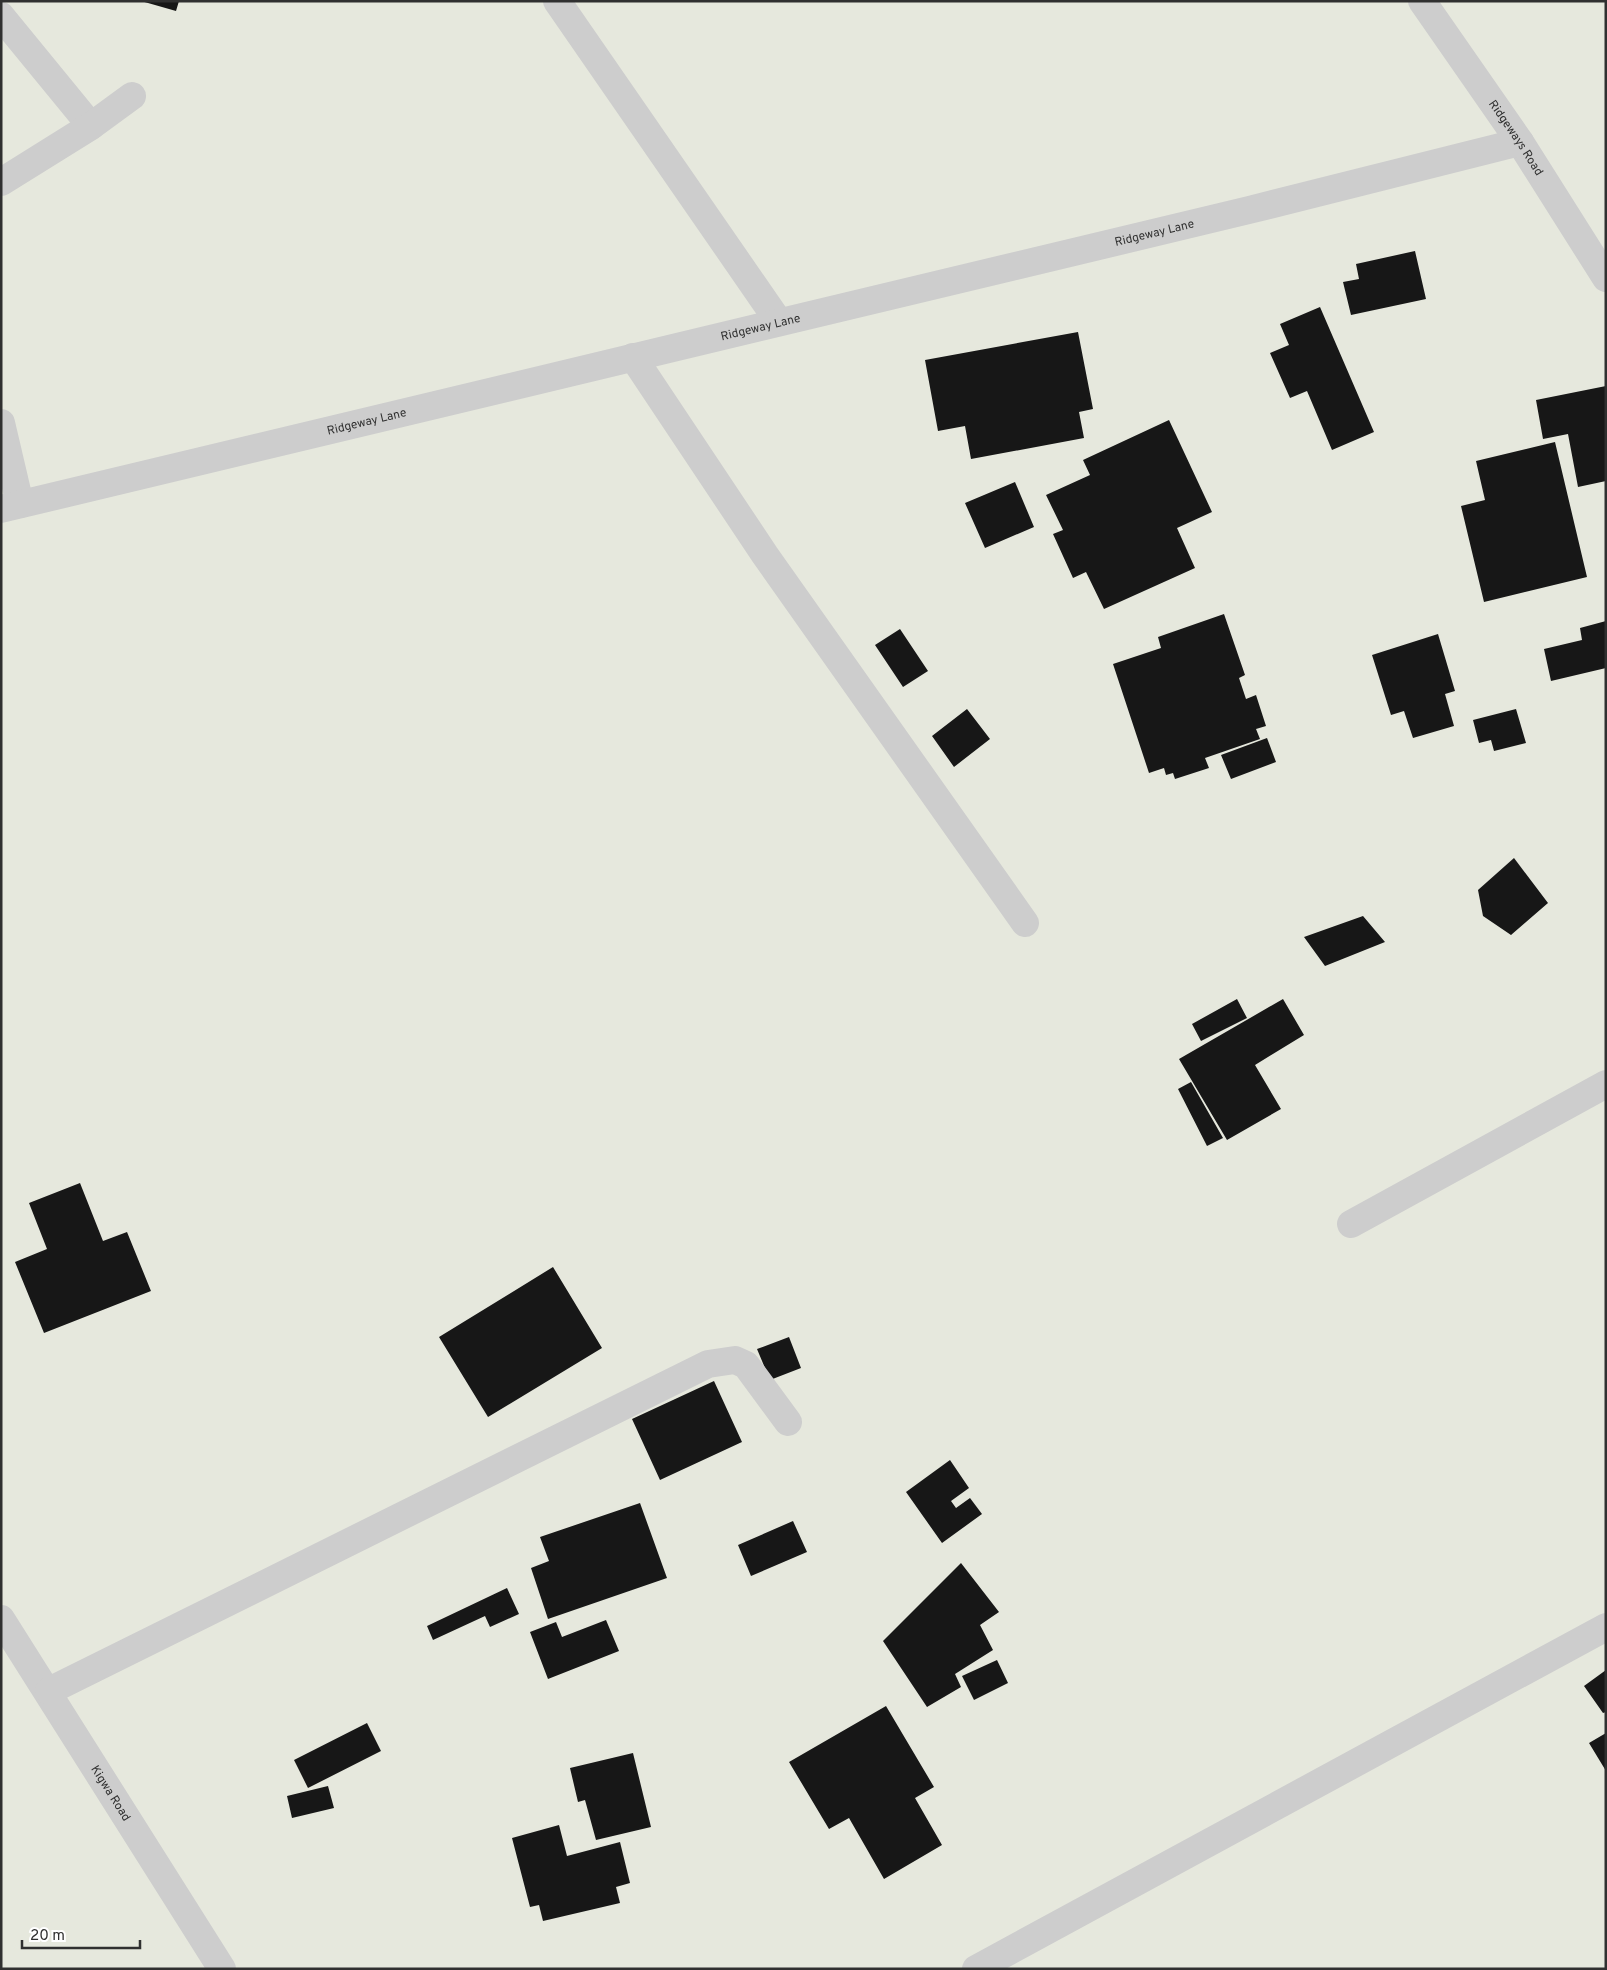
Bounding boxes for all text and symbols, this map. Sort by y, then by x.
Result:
street label: Ridgeways Road [1484,97,1546,179]
street label: Ridgeway Lane [1113,216,1196,251]
street label: Ridgeway Lane [719,311,802,345]
street label: Ridgeway Lane [325,405,408,440]
street label: Kigwa Road [87,1763,134,1825]
scale bar [22,1918,140,1950]
text: 20 m [30,1927,65,1946]

